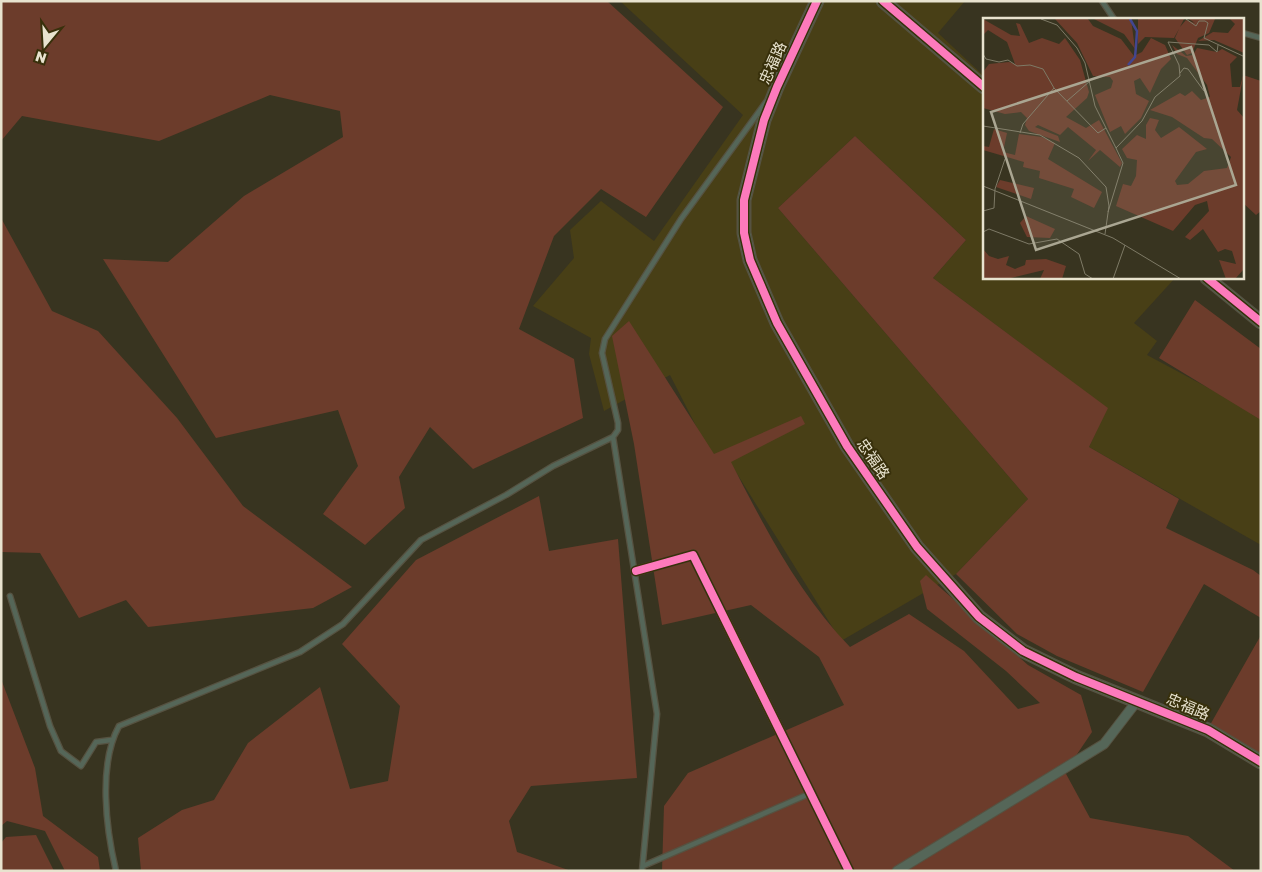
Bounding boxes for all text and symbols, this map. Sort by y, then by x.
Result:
inset map [983,18,1244,279]
north arrow [20,20,70,70]
street label: 忠福路 [755,38,789,87]
text: N [33,48,49,68]
street label: 忠福路 [854,435,894,482]
street label: 忠福路 [1164,689,1213,723]

